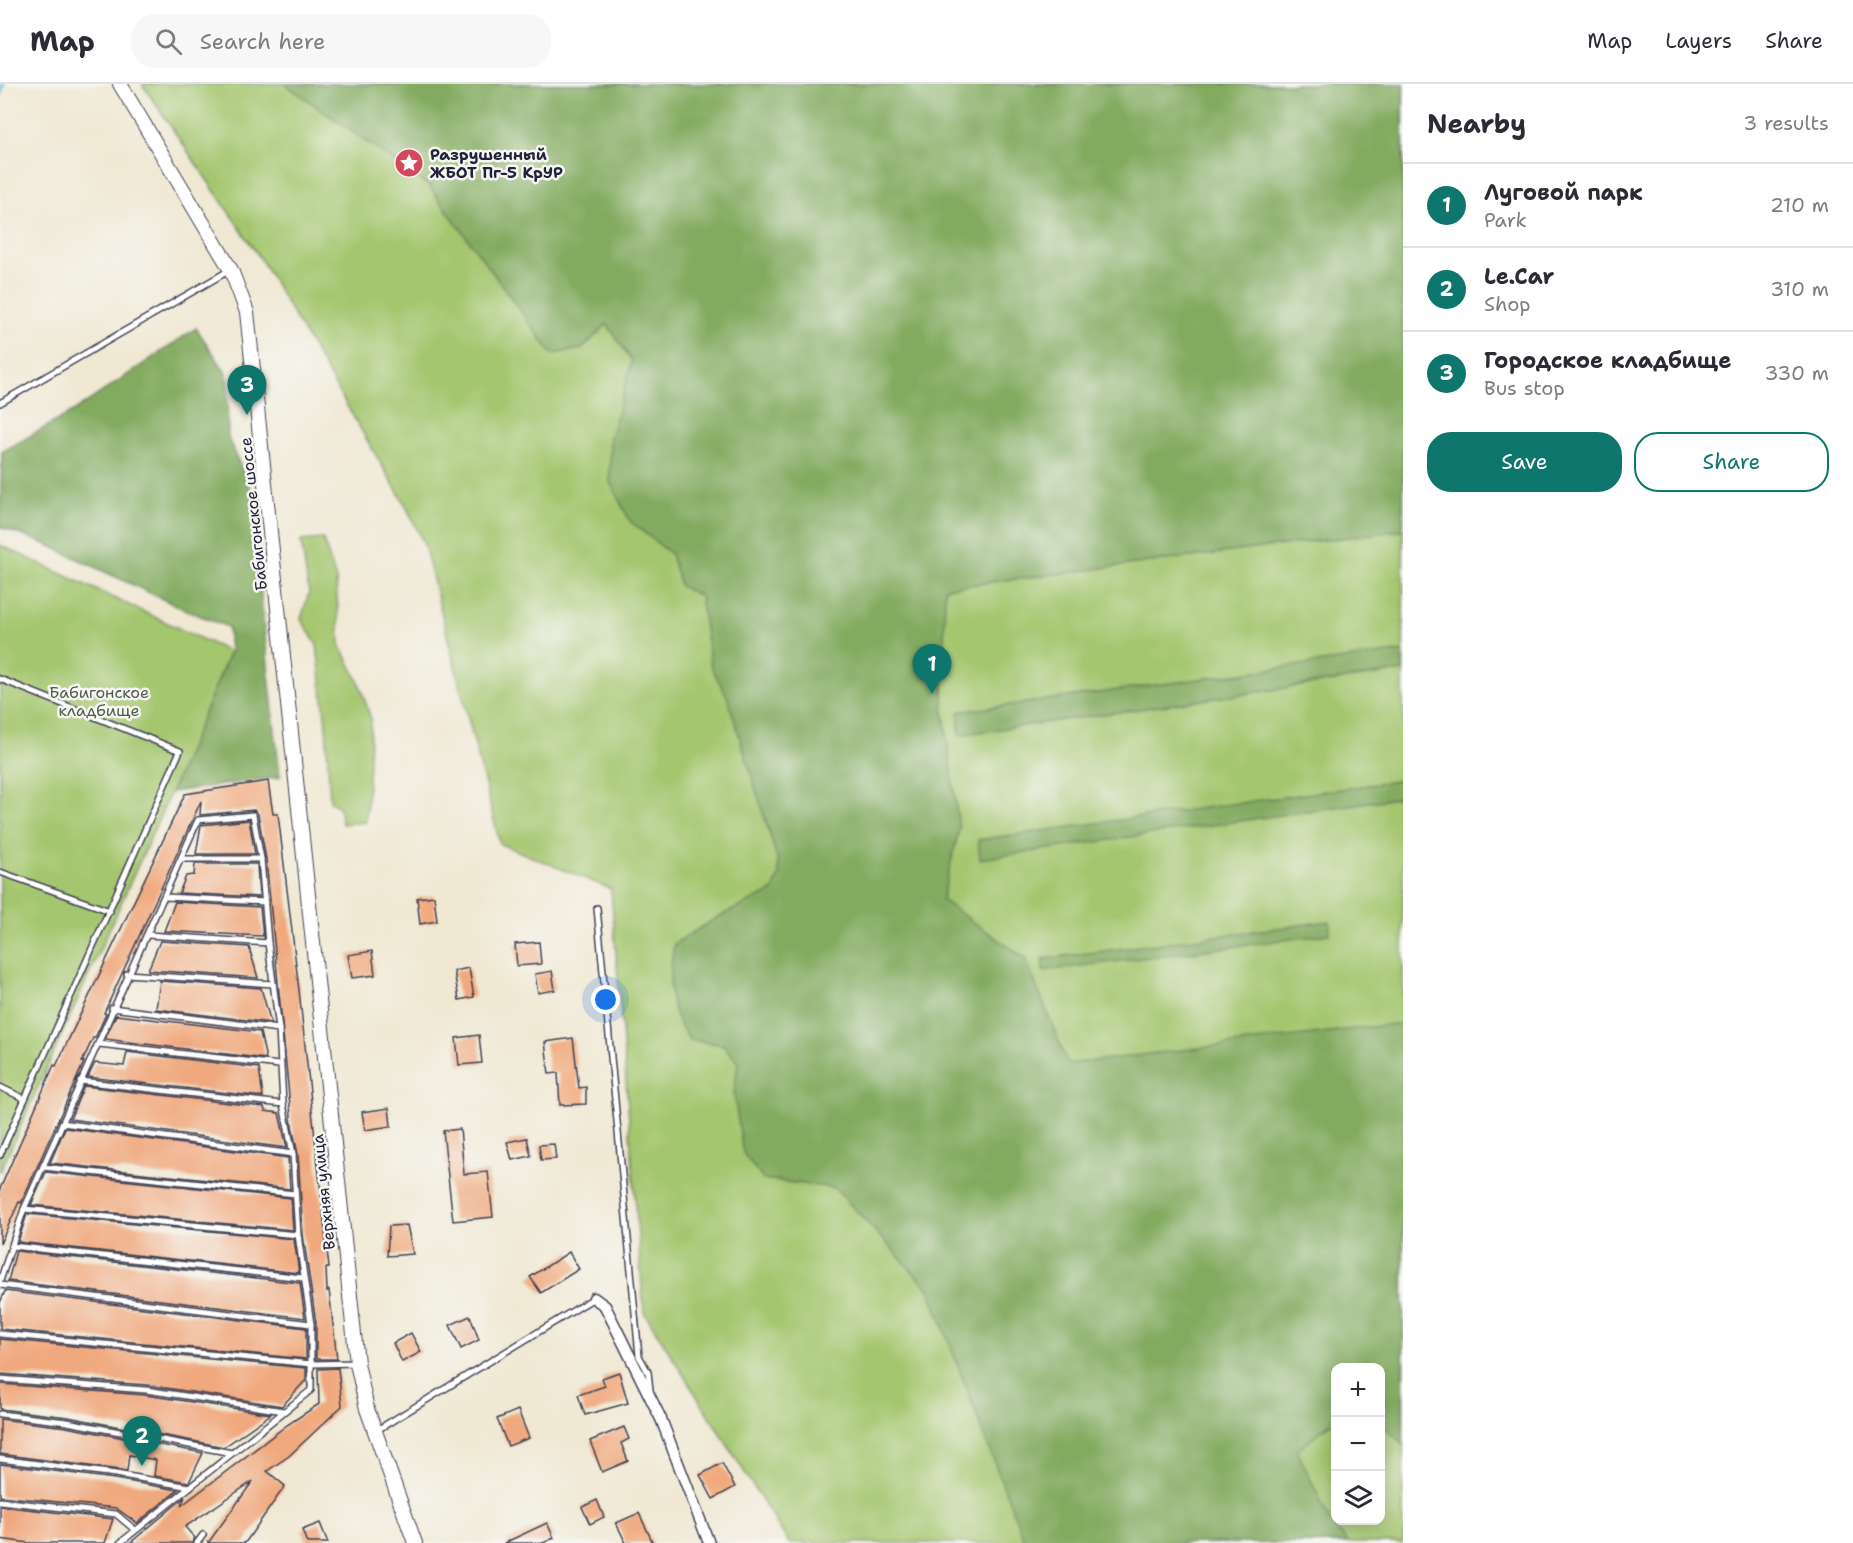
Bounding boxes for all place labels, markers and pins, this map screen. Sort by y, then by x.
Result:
place label: Разрушенный ЖБОТ Пг-5 КрУР [430,144,563,183]
place icon: Разрушенный ЖБОТ Пг-5 КрУР [393,147,425,179]
pin: 3 [228,366,266,415]
pin: 1 [912,644,952,694]
pin: 2 [122,1416,162,1466]

